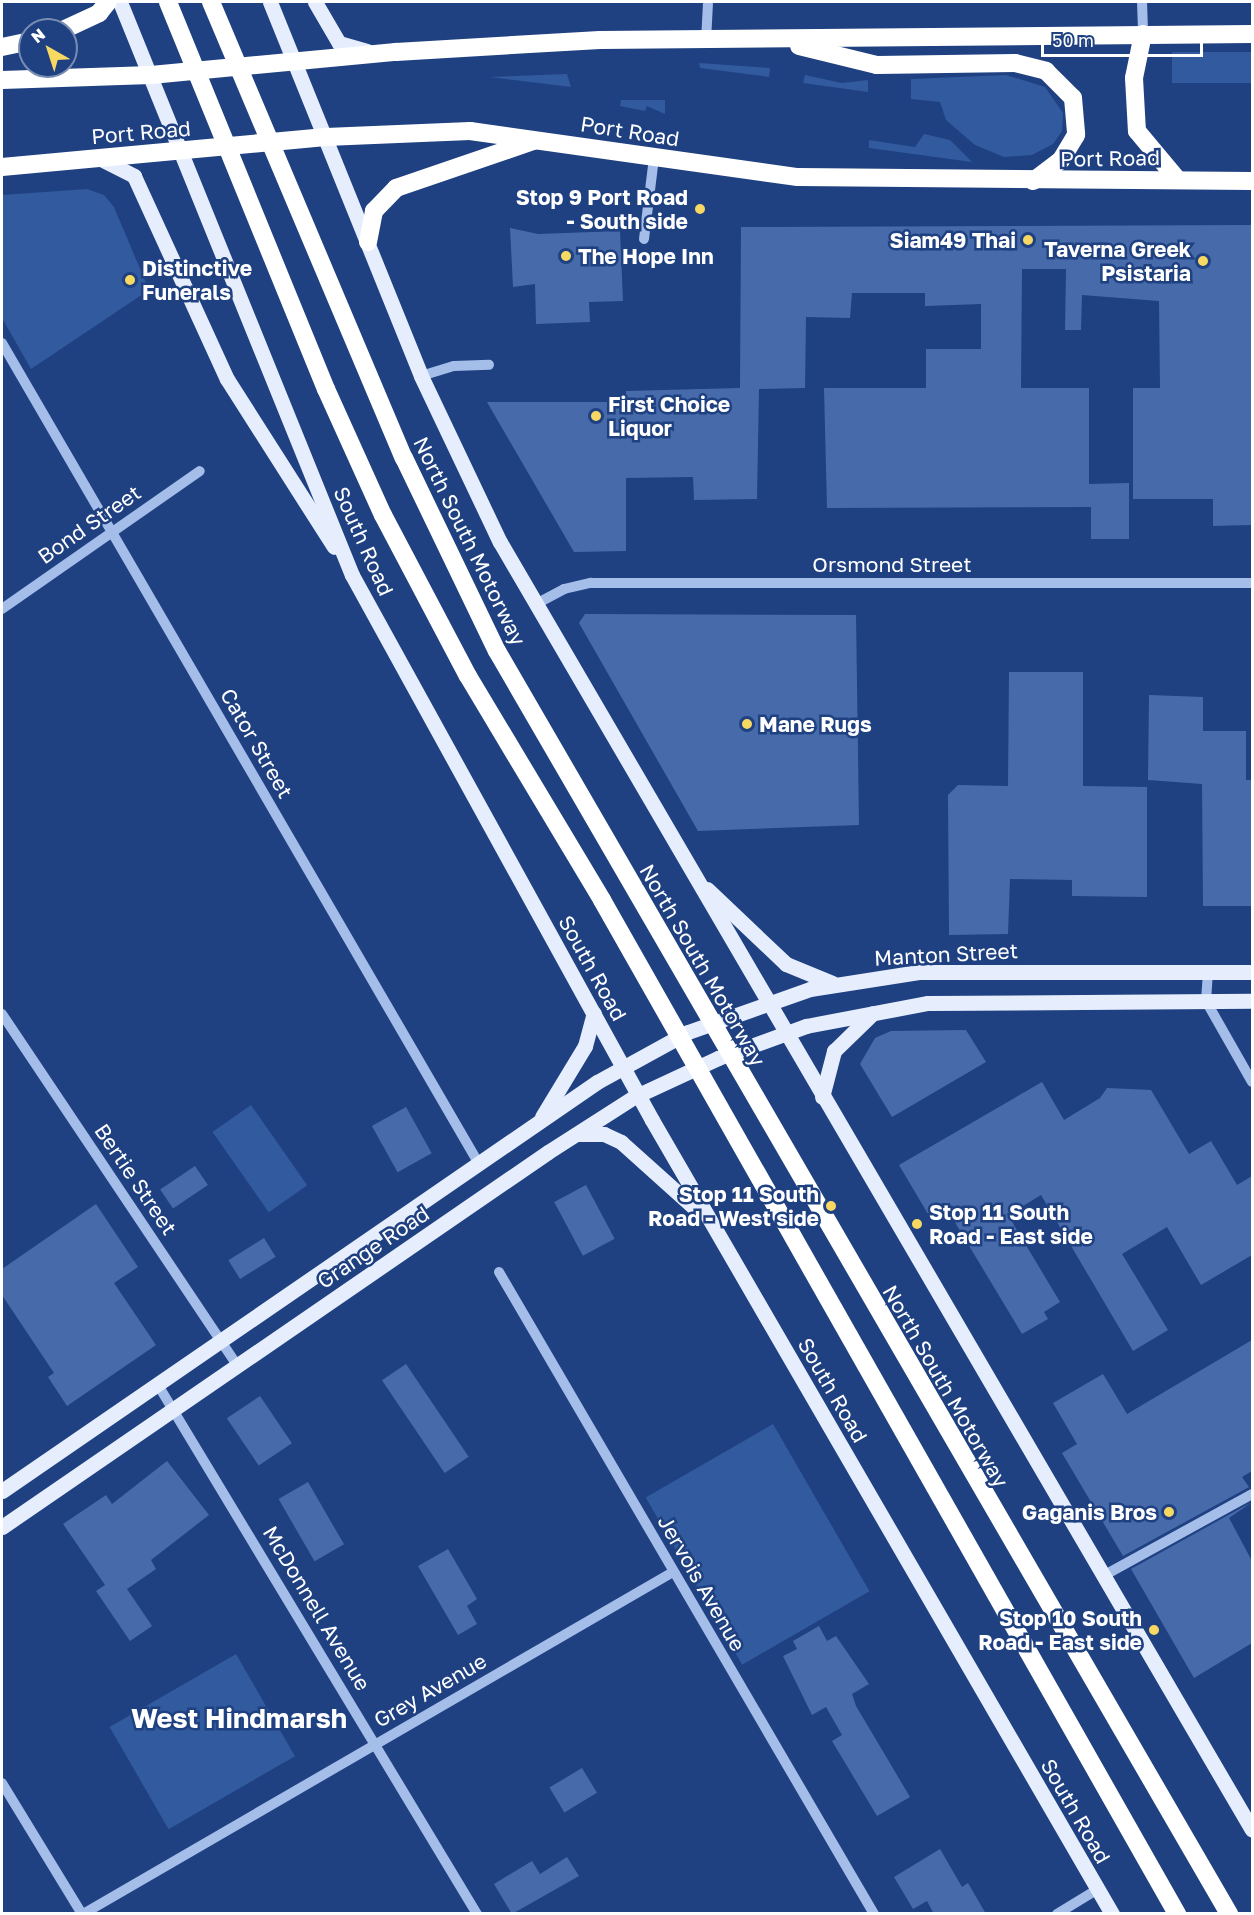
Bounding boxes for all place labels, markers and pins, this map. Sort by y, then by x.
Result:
place label: Stop 9 Port Road - South side [516,184,688,234]
marker: Stop 9 Port Road - South side [693,202,707,216]
place label: Siam49 Thai [890,227,1016,253]
marker: Siam49 Thai [1021,233,1035,247]
place label: Taverna Greek Psistaria [1044,236,1191,286]
place label: The Hope Inn [578,243,714,269]
marker: The Hope Inn [559,249,573,263]
marker: Taverna Greek Psistaria [1196,254,1210,268]
place label: Distinctive Funerals [142,255,252,305]
marker: Distinctive Funerals [123,273,137,287]
place label: First Choice Liquor [608,391,730,441]
marker: First Choice Liquor [589,409,603,423]
place label: Mane Rugs [759,711,872,737]
marker: Mane Rugs [740,717,754,731]
place label: Stop 11 South Road - West side [648,1181,819,1231]
marker: Stop 11 South Road - West side [824,1199,838,1213]
place label: Stop 11 South Road - East side [929,1199,1093,1249]
marker: Stop 11 South Road - East side [910,1217,924,1231]
place label: Gaganis Bros [1022,1499,1157,1525]
marker: Gaganis Bros [1162,1505,1176,1519]
place label: Stop 10 South Road - East side [978,1605,1142,1655]
marker: Stop 10 South Road - East side [1147,1623,1161,1637]

